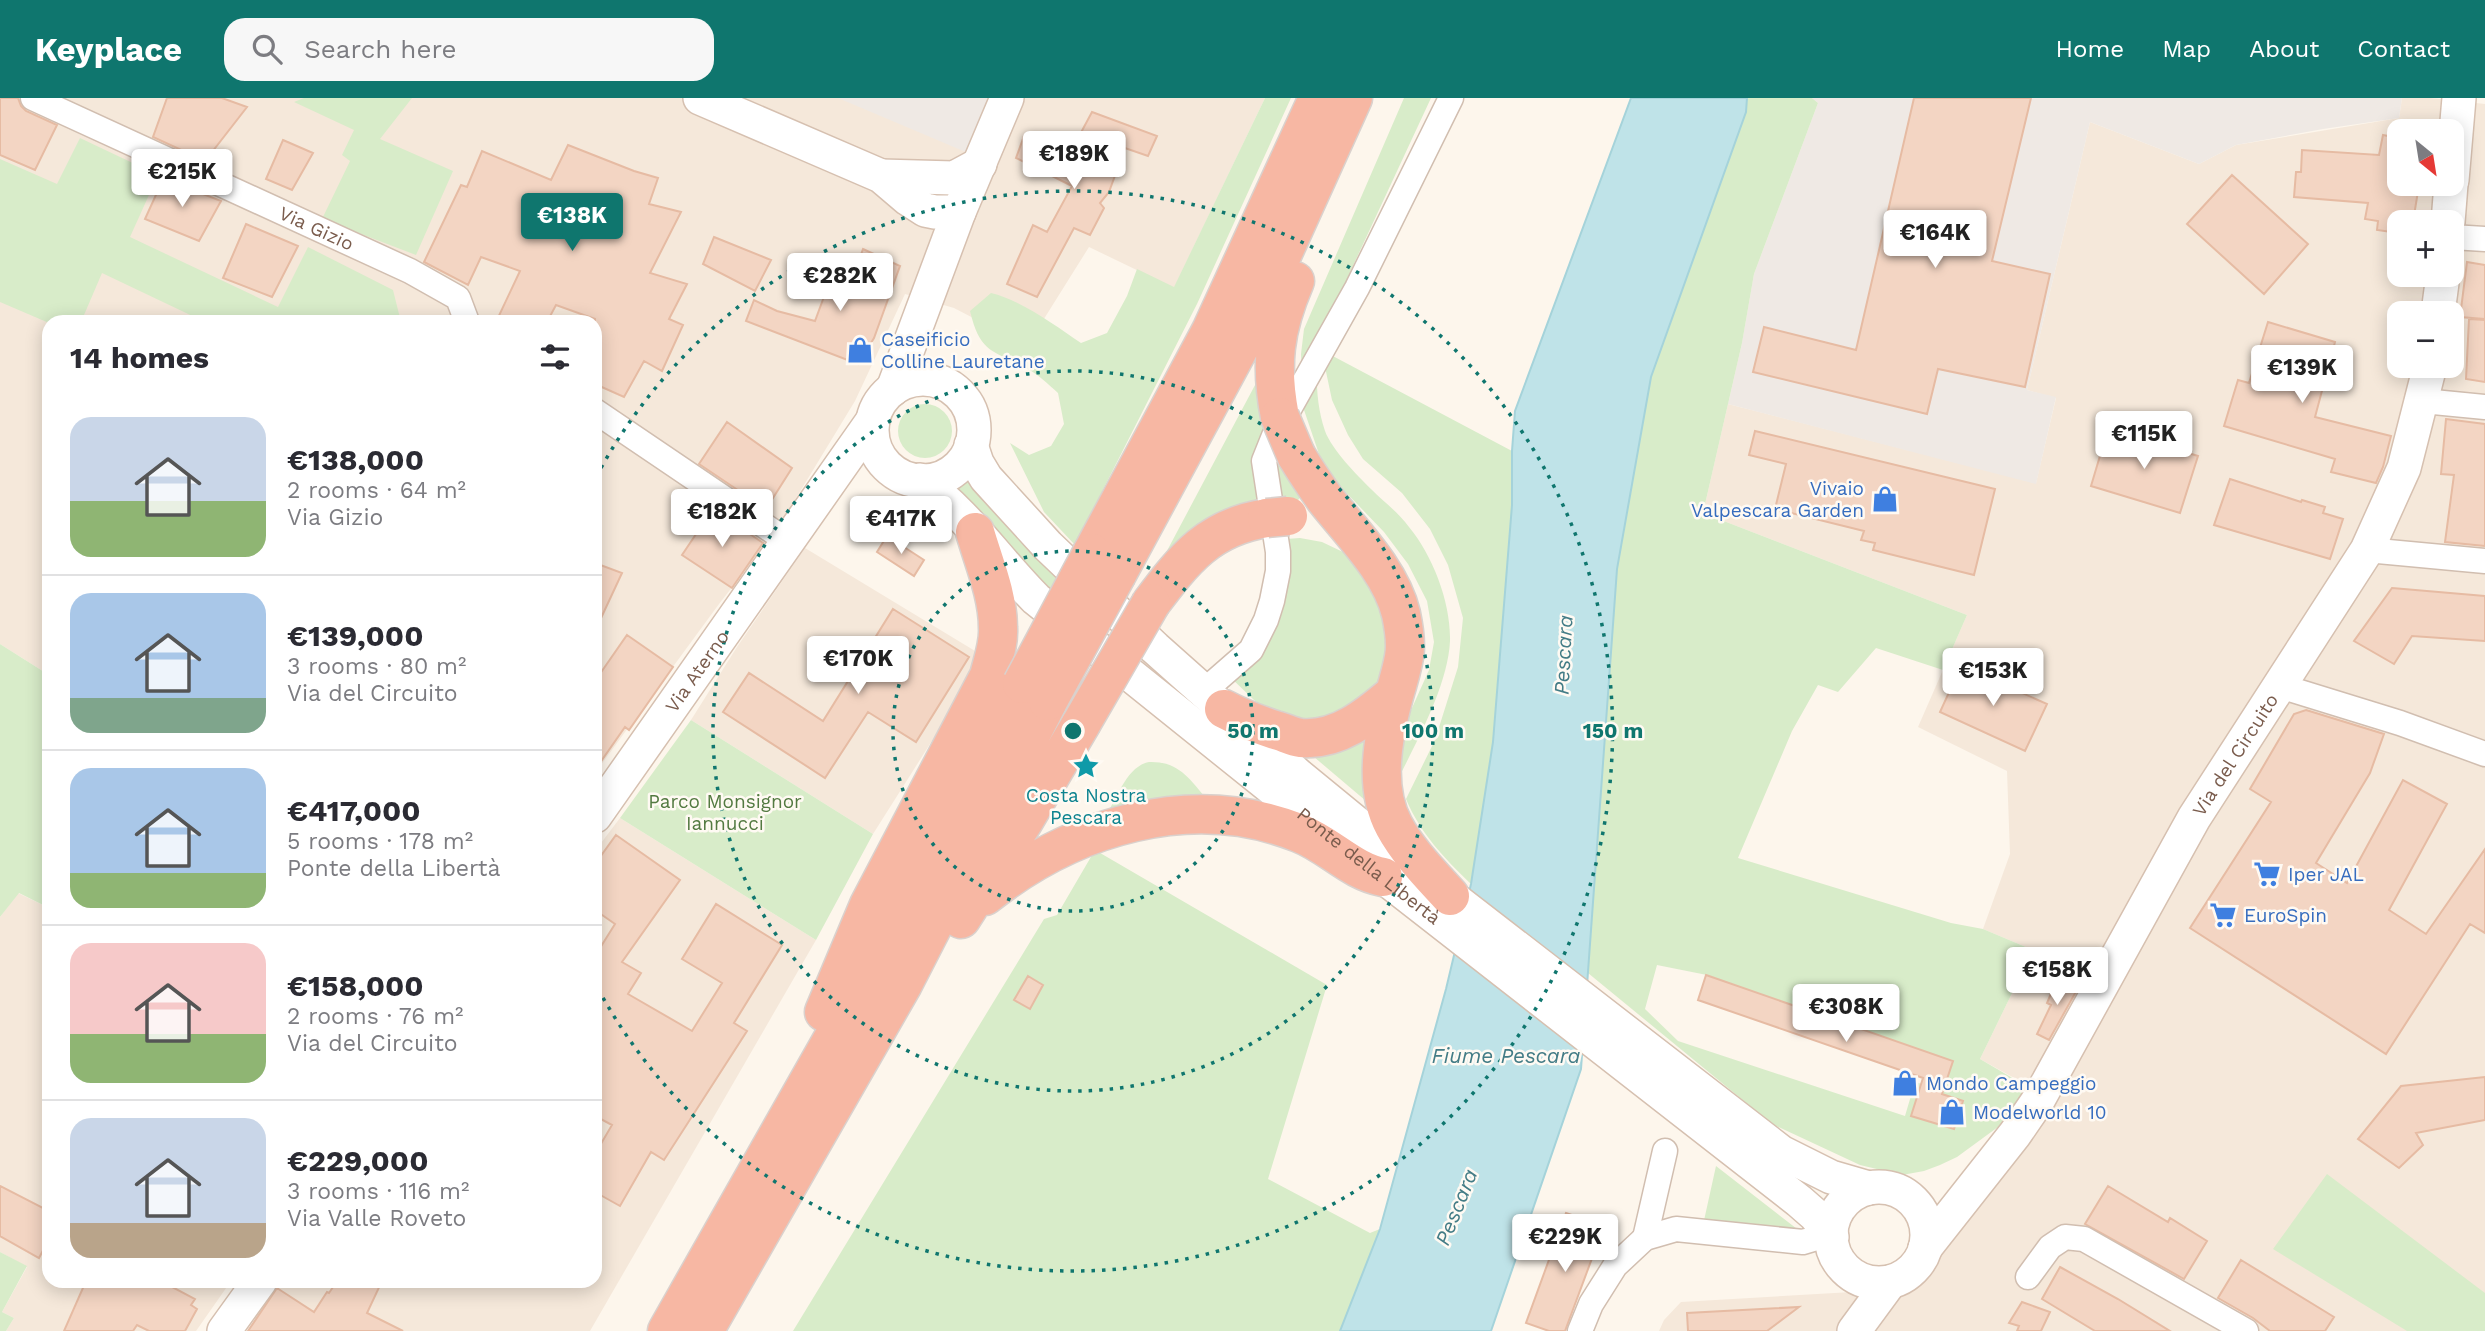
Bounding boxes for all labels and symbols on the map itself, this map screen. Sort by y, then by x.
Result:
north arrow [2387,119,2464,196]
pin: €189K [1025,132,1123,191]
pin: €215K [133,150,231,209]
pin: €138K [523,194,621,253]
street label: Via Gizio [276,201,358,255]
pin: €164K [1886,211,1984,270]
pin: €282K [791,254,889,313]
place label: Caseificio Colline Lauretane [881,328,1045,373]
shop icon: Caseificio Colline Lauretane [845,335,875,365]
pin: €139K [2253,345,2351,405]
pin: €115K [2095,412,2193,471]
place label: Vivaio Valpescara Garden [1691,477,1864,522]
shop icon: Vivaio Valpescara Garden [1870,484,1900,514]
pin: €182K [673,490,771,549]
pin: €417K [852,496,950,556]
water label: Pescara [1548,614,1578,696]
street label: Via Aterno [660,626,733,717]
pin: €170K [809,636,907,696]
pin: €153K [1944,648,2042,708]
street label: Via del Circuito [2187,689,2283,820]
text: 50 m [1227,718,1279,743]
text: 100 m [1402,718,1464,743]
text: 150 m [1583,718,1643,743]
centre of rings [1061,719,1085,743]
place icon: Costa Nostra Pescara [1071,751,1101,781]
place label: Costa Nostra Pescara [1026,784,1147,829]
park label: Parco Monsignor Iannucci [648,790,802,835]
street label: Ponte della Libertà [1293,802,1446,929]
supermarket icon: Iper JAL [2252,859,2282,889]
place label: Iper JAL [2288,863,2364,886]
supermarket icon: EuroSpin [2208,900,2238,930]
place label: EuroSpin [2244,904,2327,927]
pin: €158K [2008,948,2106,1007]
pin: €308K [1797,984,1895,1044]
water label: Fiume Pescara [1432,1043,1581,1068]
shop icon: Mondo Campeggio [1890,1068,1920,1098]
place label: Mondo Campeggio [1926,1072,2096,1095]
shop icon: Modelworld 10 [1937,1097,1967,1127]
place label: Modelworld 10 [1973,1101,2107,1124]
water label: Pescara [1429,1165,1483,1249]
pin: €229K [1516,1214,1614,1274]

